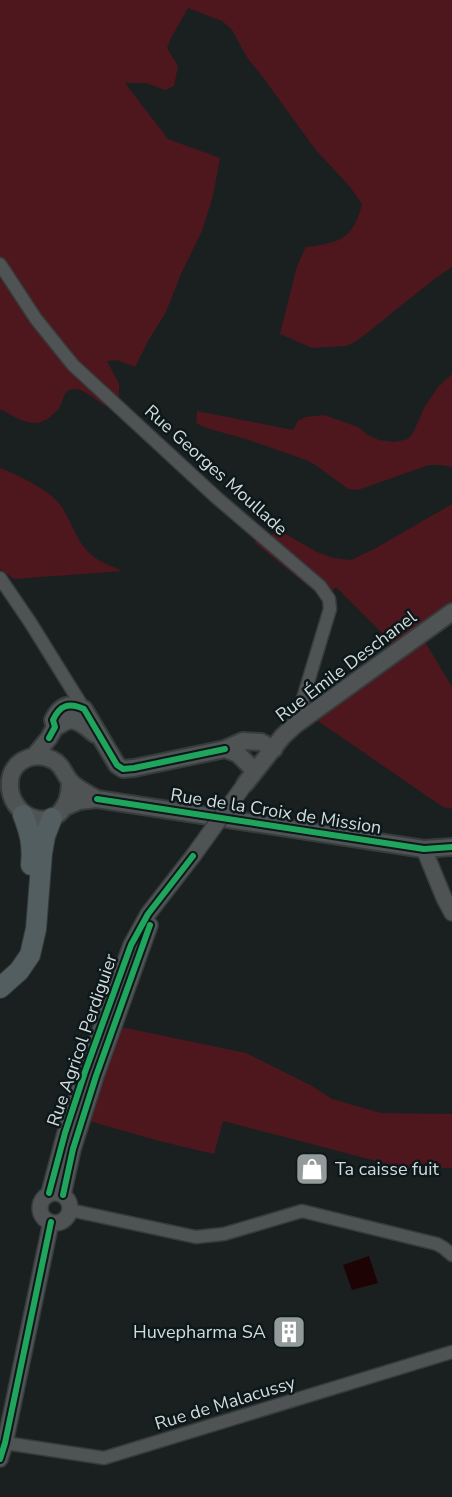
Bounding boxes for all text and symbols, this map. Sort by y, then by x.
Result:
street label: Rue Georges Moullade [139,399,293,541]
street label: Rue Émile Deschanel [271,605,422,727]
street label: Rue de la Croix de Mission [169,782,383,840]
street label: Rue Agricol Perdiguier [41,950,123,1130]
shop icon: Ta caisse fuit [294,1151,330,1187]
place label: Ta caisse fuit [335,1157,439,1181]
building icon: Huvepharma SA [271,1314,307,1350]
place label: Huvepharma SA [133,1320,266,1344]
street label: Rue de Malacussy [152,1370,299,1436]

